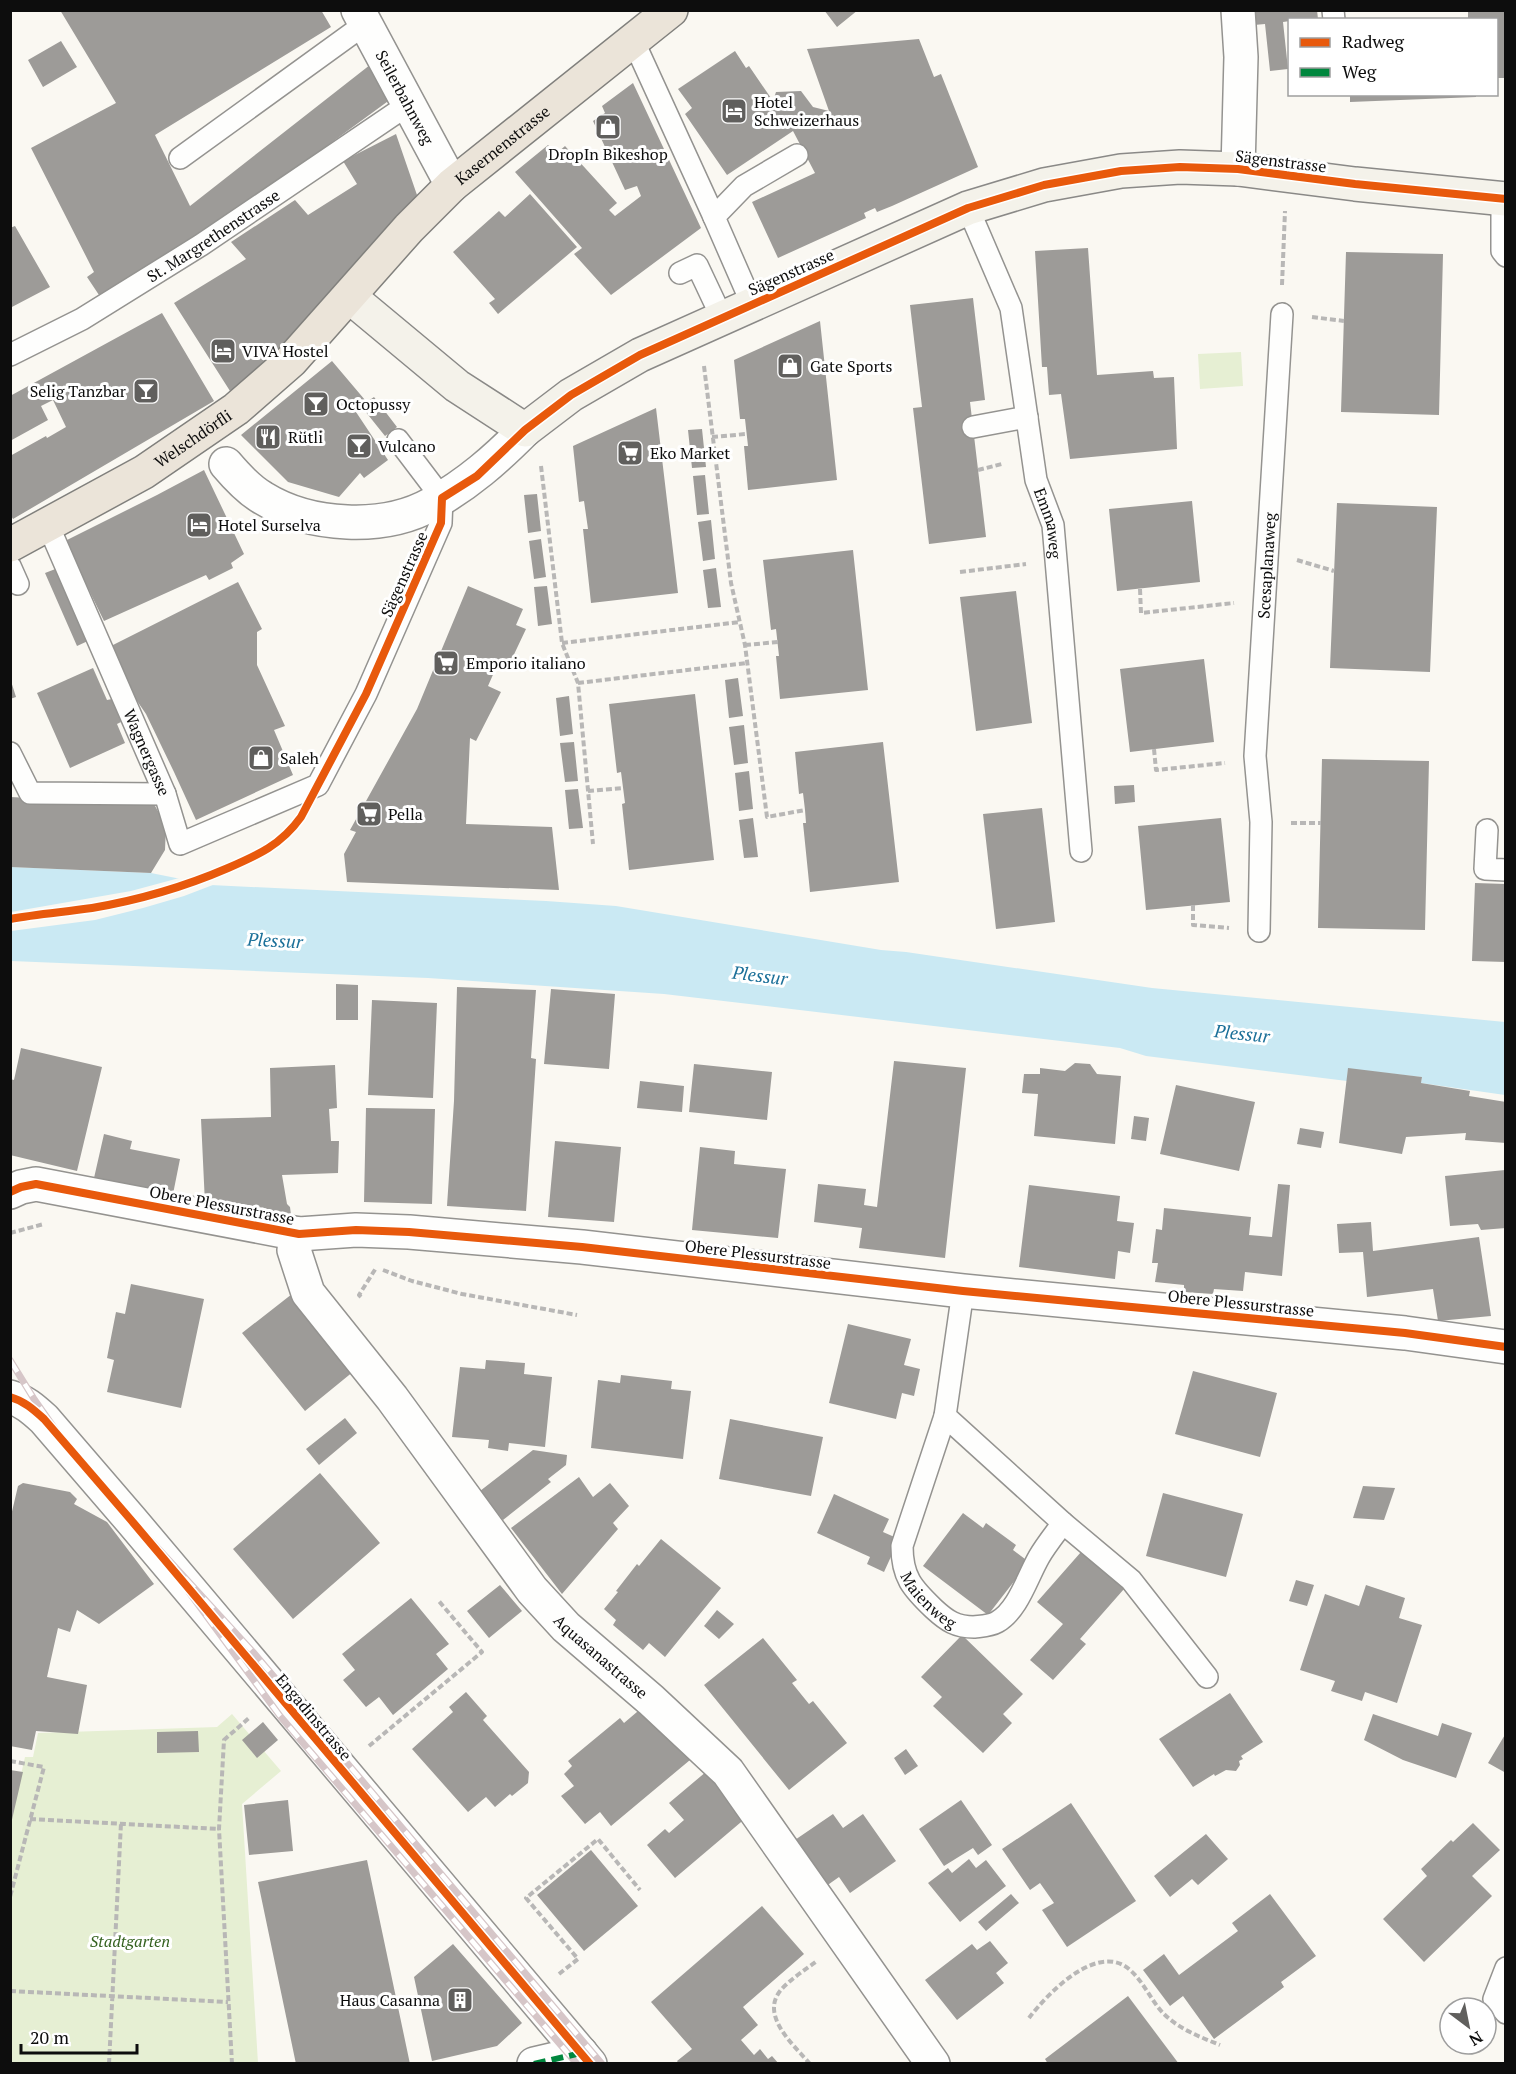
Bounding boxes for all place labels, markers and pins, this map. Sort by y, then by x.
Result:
place label: Hotel Schweizerhaus [754,91,859,131]
hotel icon: Hotel Schweizerhaus [719,96,749,126]
shop icon: DropIn Bikeshop [593,112,623,142]
place label: DropIn Bikeshop [548,143,668,165]
hotel icon: VIVA Hostel [208,336,238,366]
place label: VIVA Hostel [242,340,329,362]
shop icon: Gate Sports [775,351,805,381]
place label: Gate Sports [810,355,893,377]
bar icon: Selig Tanzbar [131,376,161,406]
place label: Selig Tanzbar [30,380,127,402]
bar icon: Octopussy [301,389,331,419]
place label: Octopussy [336,393,411,415]
restaurant icon: Rütli [253,422,283,452]
place label: Rütli [288,426,323,448]
bar icon: Vulcano [344,431,374,461]
place label: Vulcano [378,435,436,457]
supermarket icon: Eko Market [615,438,645,468]
place label: Eko Market [650,442,730,464]
hotel icon: Hotel Surselva [184,510,214,540]
place label: Hotel Surselva [218,514,321,536]
supermarket icon: Emporio italiano [431,648,461,678]
place label: Emporio italiano [466,652,586,674]
shop icon: Saleh [246,743,276,773]
place label: Saleh [280,747,320,769]
supermarket icon: Pella [354,799,384,829]
place label: Pella [388,803,423,825]
building icon: Haus Casanna [445,1985,475,2015]
place label: Haus Casanna [340,1989,440,2011]

